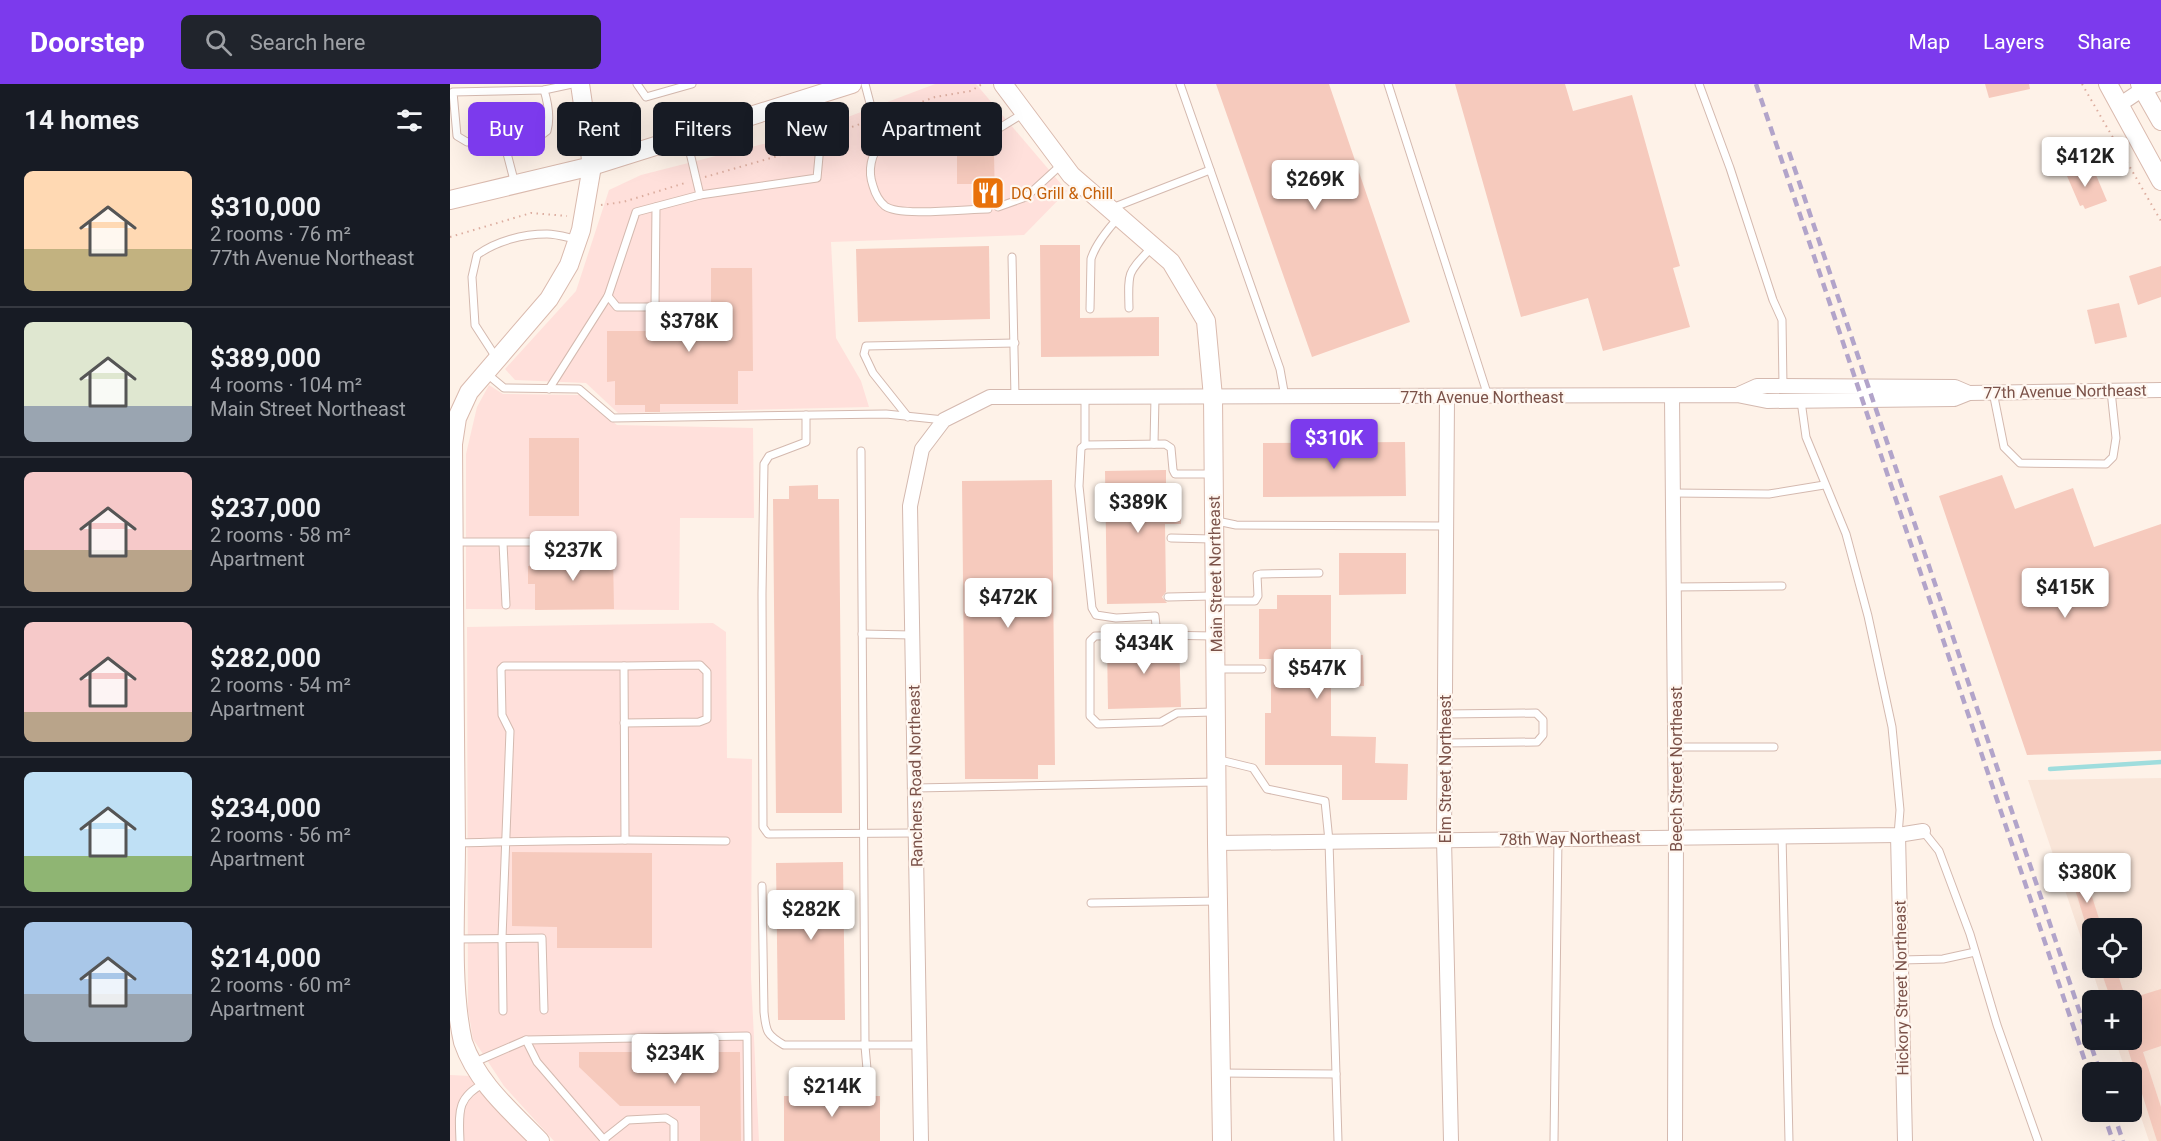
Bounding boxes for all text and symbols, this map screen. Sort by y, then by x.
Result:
search box [181,15,601,69]
text: Doorstep [30,26,145,59]
icon: search [202,26,235,59]
text: Search here [250,30,366,55]
text: Map [1908,30,1950,54]
text: Layers [1983,30,2044,54]
text: Share [2077,30,2131,54]
chip: Buy [468,102,545,156]
chip: Rent [557,102,641,156]
chip: Filters [653,102,753,156]
chip: New [765,102,849,156]
chip: Apartment [861,102,1002,156]
icon: filters [393,104,426,137]
text: 14 homes [24,105,139,135]
pin: $412K [2043,137,2127,188]
text: $412K [2056,144,2114,168]
pin: $269K [1273,160,1357,211]
text: $269K [1286,167,1344,191]
restaurant icon: DQ Grill & Chill [970,175,1006,211]
place label: DQ Grill & Chill [1011,184,1113,203]
text: $310,000 [210,192,321,222]
icon: home [72,195,144,267]
text: 2 rooms · 76 m² [210,222,351,246]
text: 77th Avenue Northeast [210,246,414,270]
pin: $378K [647,302,731,353]
text: $378K [660,309,718,333]
text: $389,000 [210,343,321,373]
icon: home [72,346,144,418]
text: 4 rooms · 104 m² [210,373,362,397]
street label: 77th Avenue Northeast [1983,381,2147,402]
street label: 77th Avenue Northeast [1400,388,1564,407]
text: Main Street Northeast [210,397,406,421]
pin: $310K [1292,419,1376,470]
text: $310K [1305,426,1363,450]
pin: $389K [1096,483,1180,534]
text: $389K [1109,490,1167,514]
text: $237,000 [210,493,321,523]
icon: home [72,496,144,568]
street label: Main Street Northeast [1205,496,1226,652]
text: 2 rooms · 58 m² [210,523,351,547]
pin: $237K [531,531,615,582]
text: $237K [544,538,602,562]
text: Apartment [210,547,305,571]
pin: $415K [2023,568,2107,619]
text: $415K [2036,575,2094,599]
pin: $472K [966,578,1050,629]
text: $472K [979,585,1037,609]
pin: $434K [1102,624,1186,675]
text: $434K [1115,631,1173,655]
text: $282,000 [210,643,321,673]
icon: home [72,646,144,718]
pin: $547K [1275,649,1359,700]
text: $547K [1288,656,1346,680]
text: 2 rooms · 54 m² [210,673,351,697]
street label: Ranchers Road Northeast [904,685,927,867]
street label: Beech Street Northeast [1667,686,1686,852]
street label: Elm Street Northeast [1436,695,1455,843]
text: Apartment [210,697,305,721]
text: $234,000 [210,793,321,823]
icon: home [72,796,144,868]
text: 2 rooms · 56 m² [210,823,351,847]
street label: 78th Way Northeast [1499,828,1641,849]
text: Apartment [210,847,305,871]
pin: $380K [2045,853,2129,904]
text: $380K [2058,860,2116,884]
pin: $282K [769,890,853,941]
text: $282K [782,897,840,921]
street label: Hickory Street Northeast [1890,900,1913,1076]
map controls [2082,918,2142,1122]
button: locate [2082,918,2142,978]
text: $214,000 [210,943,321,973]
icon: home [72,946,144,1018]
text: 2 rooms · 60 m² [210,973,351,997]
button: + [2082,990,2142,1050]
text: Apartment [210,997,305,1021]
pin: $234K [633,1034,717,1085]
text: $234K [646,1041,704,1065]
button: − [2082,1062,2142,1122]
pin: $214K [790,1067,874,1118]
text: $214K [803,1074,861,1098]

